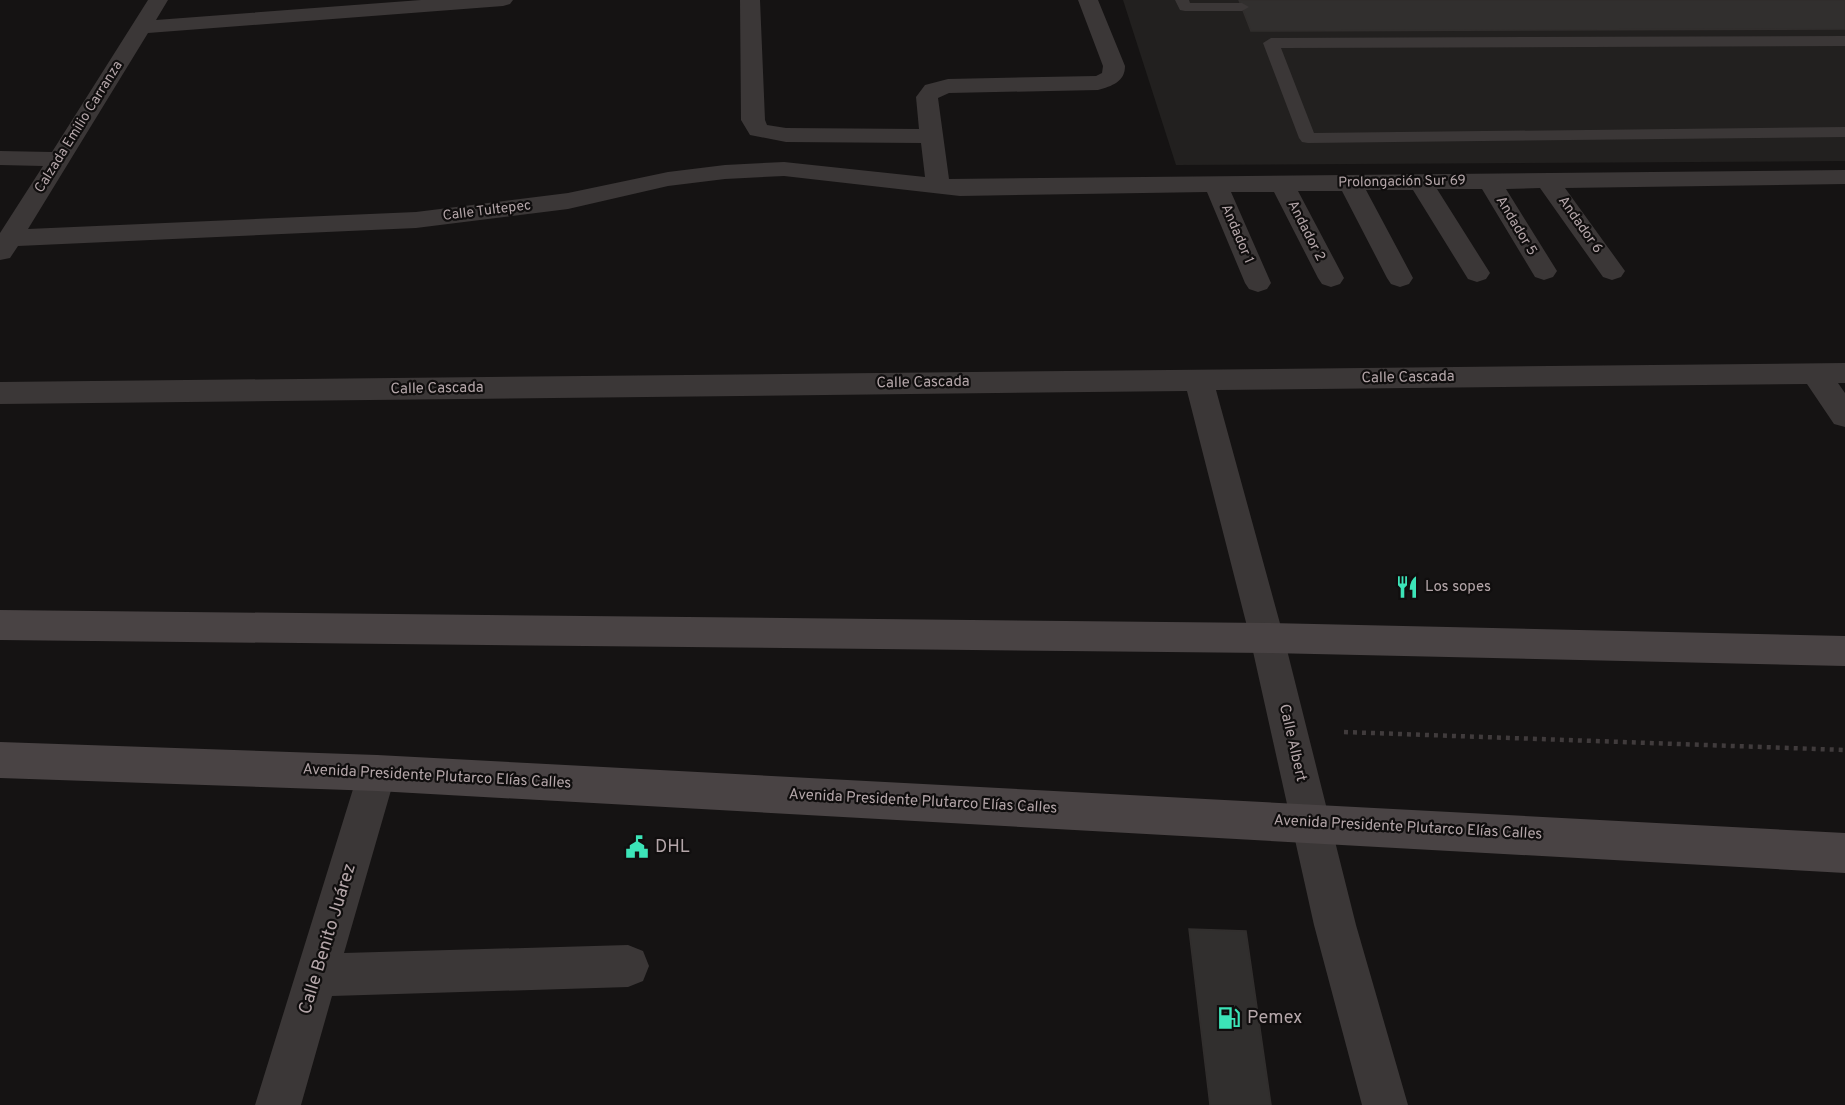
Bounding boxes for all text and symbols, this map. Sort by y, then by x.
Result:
street label: Calzada Emilio Carranza [31,58,127,196]
street label: Prolongación Sur 69 [1338,172,1466,192]
street label: Andador 5 [1492,193,1540,259]
street label: Andador 6 [1554,193,1606,257]
street label: Calle Tultepec [442,197,532,225]
street label: Andador 2 [1283,198,1329,264]
street label: Andador 1 [1217,202,1257,266]
street label: Calle Cascada [1361,368,1455,388]
street label: Calle Cascada [876,373,970,393]
street label: Calle Cascada [390,379,484,399]
restaurant icon: Los sopes [1394,574,1420,600]
place label: Los sopes [1425,578,1491,597]
street label: Calle Albert [1274,702,1310,784]
street label: Avenida Presidente Plutarco Elías Calles [302,760,572,794]
street label: Avenida Presidente Plutarco Elías Calles [788,785,1058,819]
street label: Avenida Presidente Plutarco Elías Calles [1273,811,1543,845]
public building icon: DHL [624,834,650,860]
place label: DHL [655,836,690,859]
street label: Calle Benito Juárez [294,861,362,1017]
fuel station icon: Pemex [1216,1005,1242,1031]
place label: Pemex [1247,1007,1302,1030]

